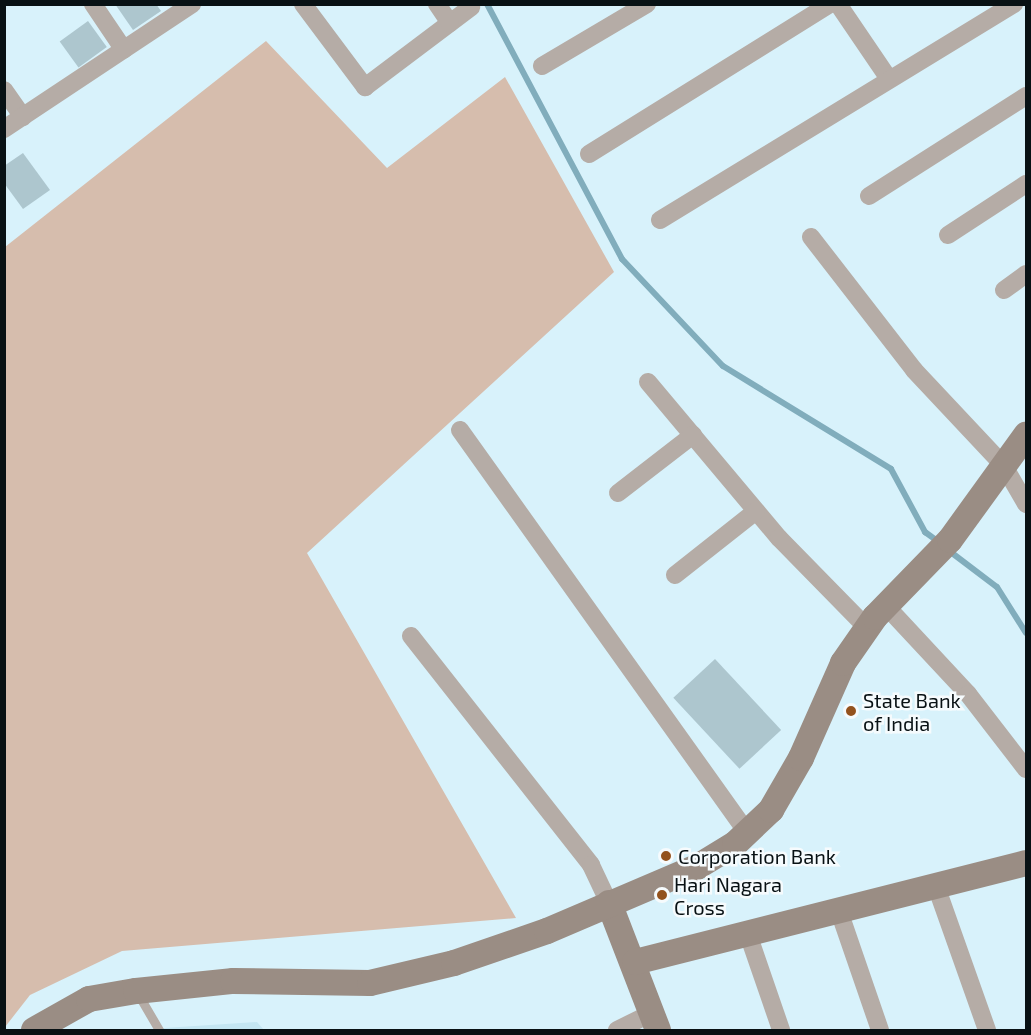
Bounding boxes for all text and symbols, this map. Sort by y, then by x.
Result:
place label: State Bank of India [863,688,961,735]
marker: State Bank of India [844,704,858,718]
place label: Corporation Bank [678,844,836,868]
marker: Corporation Bank [659,849,673,863]
place label: Hari Nagara Cross [674,872,782,919]
marker: Hari Nagara Cross [655,888,669,902]

